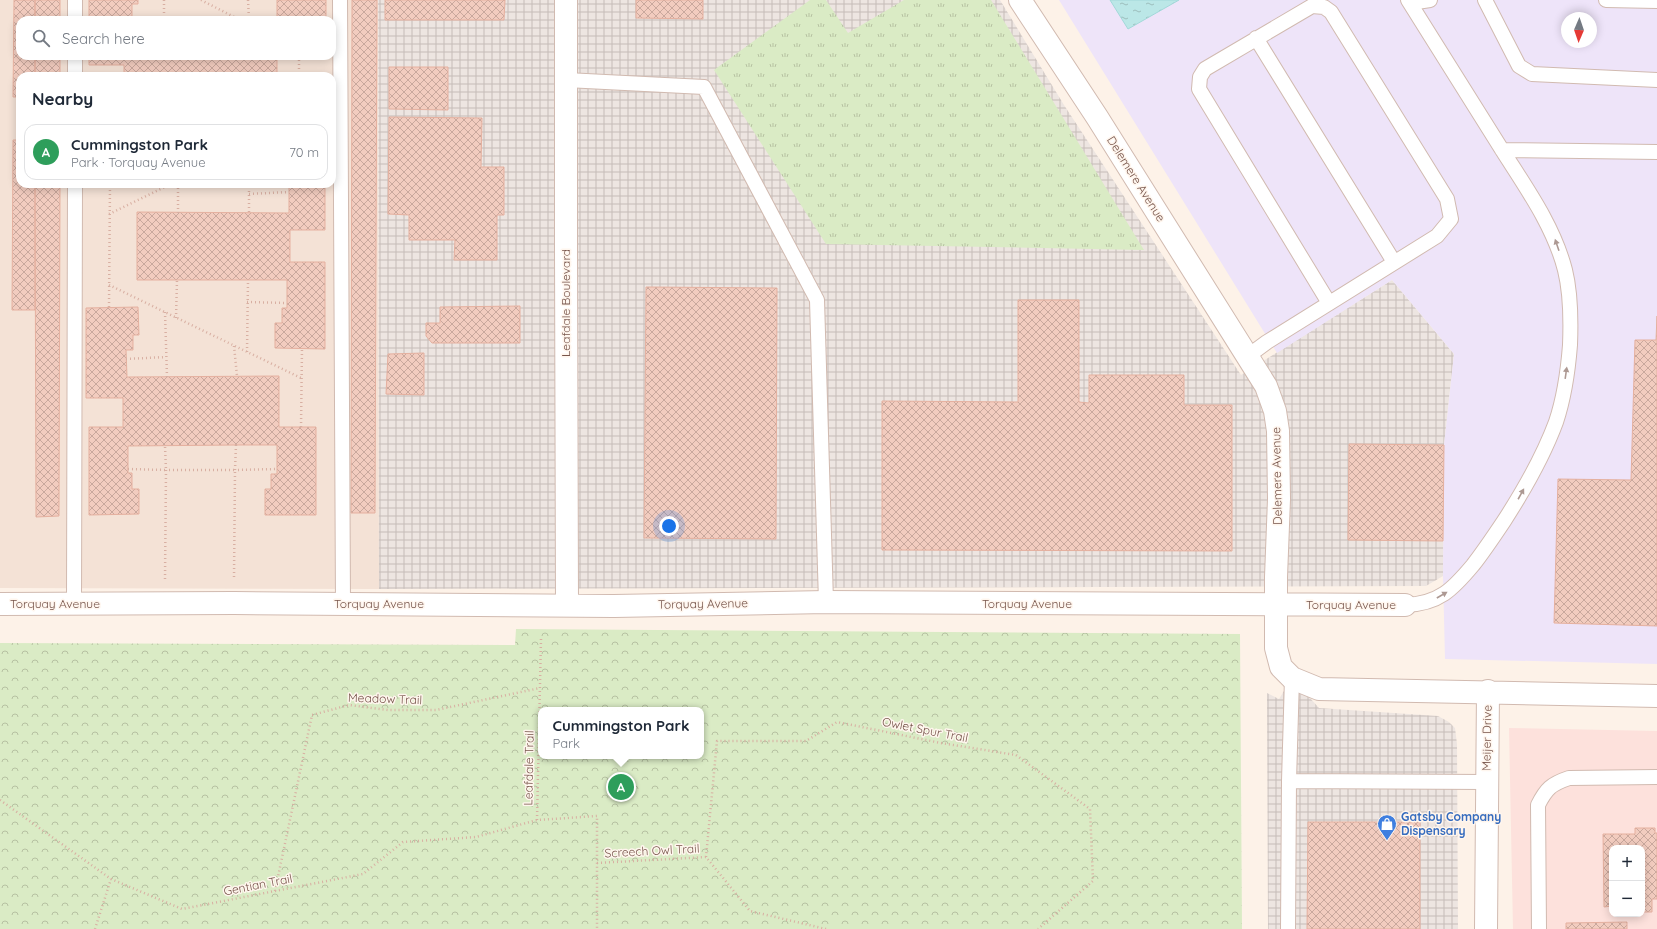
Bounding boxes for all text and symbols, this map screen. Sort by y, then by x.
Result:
north arrow [1561,12,1597,48]
search box [16,16,336,60]
icon: search [30,27,52,49]
text: Search here [62,29,145,48]
text: Nearby [32,88,93,109]
street label: Delemere Avenue [1104,133,1169,224]
text: Cummingston Park [71,135,208,154]
text: A [42,144,50,160]
text: 70 m [289,144,319,160]
text: Park · Torquay Avenue [71,154,206,170]
one-way arrow [1554,238,1560,250]
street label: Leafdale Boulevard [558,249,573,357]
one-way arrow [1563,367,1569,379]
street label: Delemere Avenue [1268,427,1285,525]
one-way arrow [1518,488,1525,500]
your location [659,516,679,536]
one-way arrow [1436,592,1448,599]
street label: Torquay Avenue [658,595,748,612]
street label: Torquay Avenue [10,596,100,611]
street label: Torquay Avenue [334,596,424,611]
street label: Torquay Avenue [982,596,1072,611]
street label: Torquay Avenue [1306,597,1396,612]
street label: Meadow Trail [348,690,422,707]
street label: Meijer Drive [1478,705,1495,771]
popup [538,707,704,759]
street label: Owlet Spur Trail [881,714,969,745]
text: Cummingston Park [553,716,690,735]
street label: Leafdale Trail [520,730,537,806]
text: Park [553,735,580,751]
pin: A [608,772,634,802]
place label: Gatsby Company Dispensary [1401,809,1501,838]
shop icon: Gatsby Company Dispensary [1376,813,1398,841]
street label: Screech Owl Trail [604,841,700,860]
map controls [1609,845,1645,917]
button: + [1609,845,1645,881]
street label: Gentian Trail [222,870,294,899]
button: − [1609,881,1645,917]

